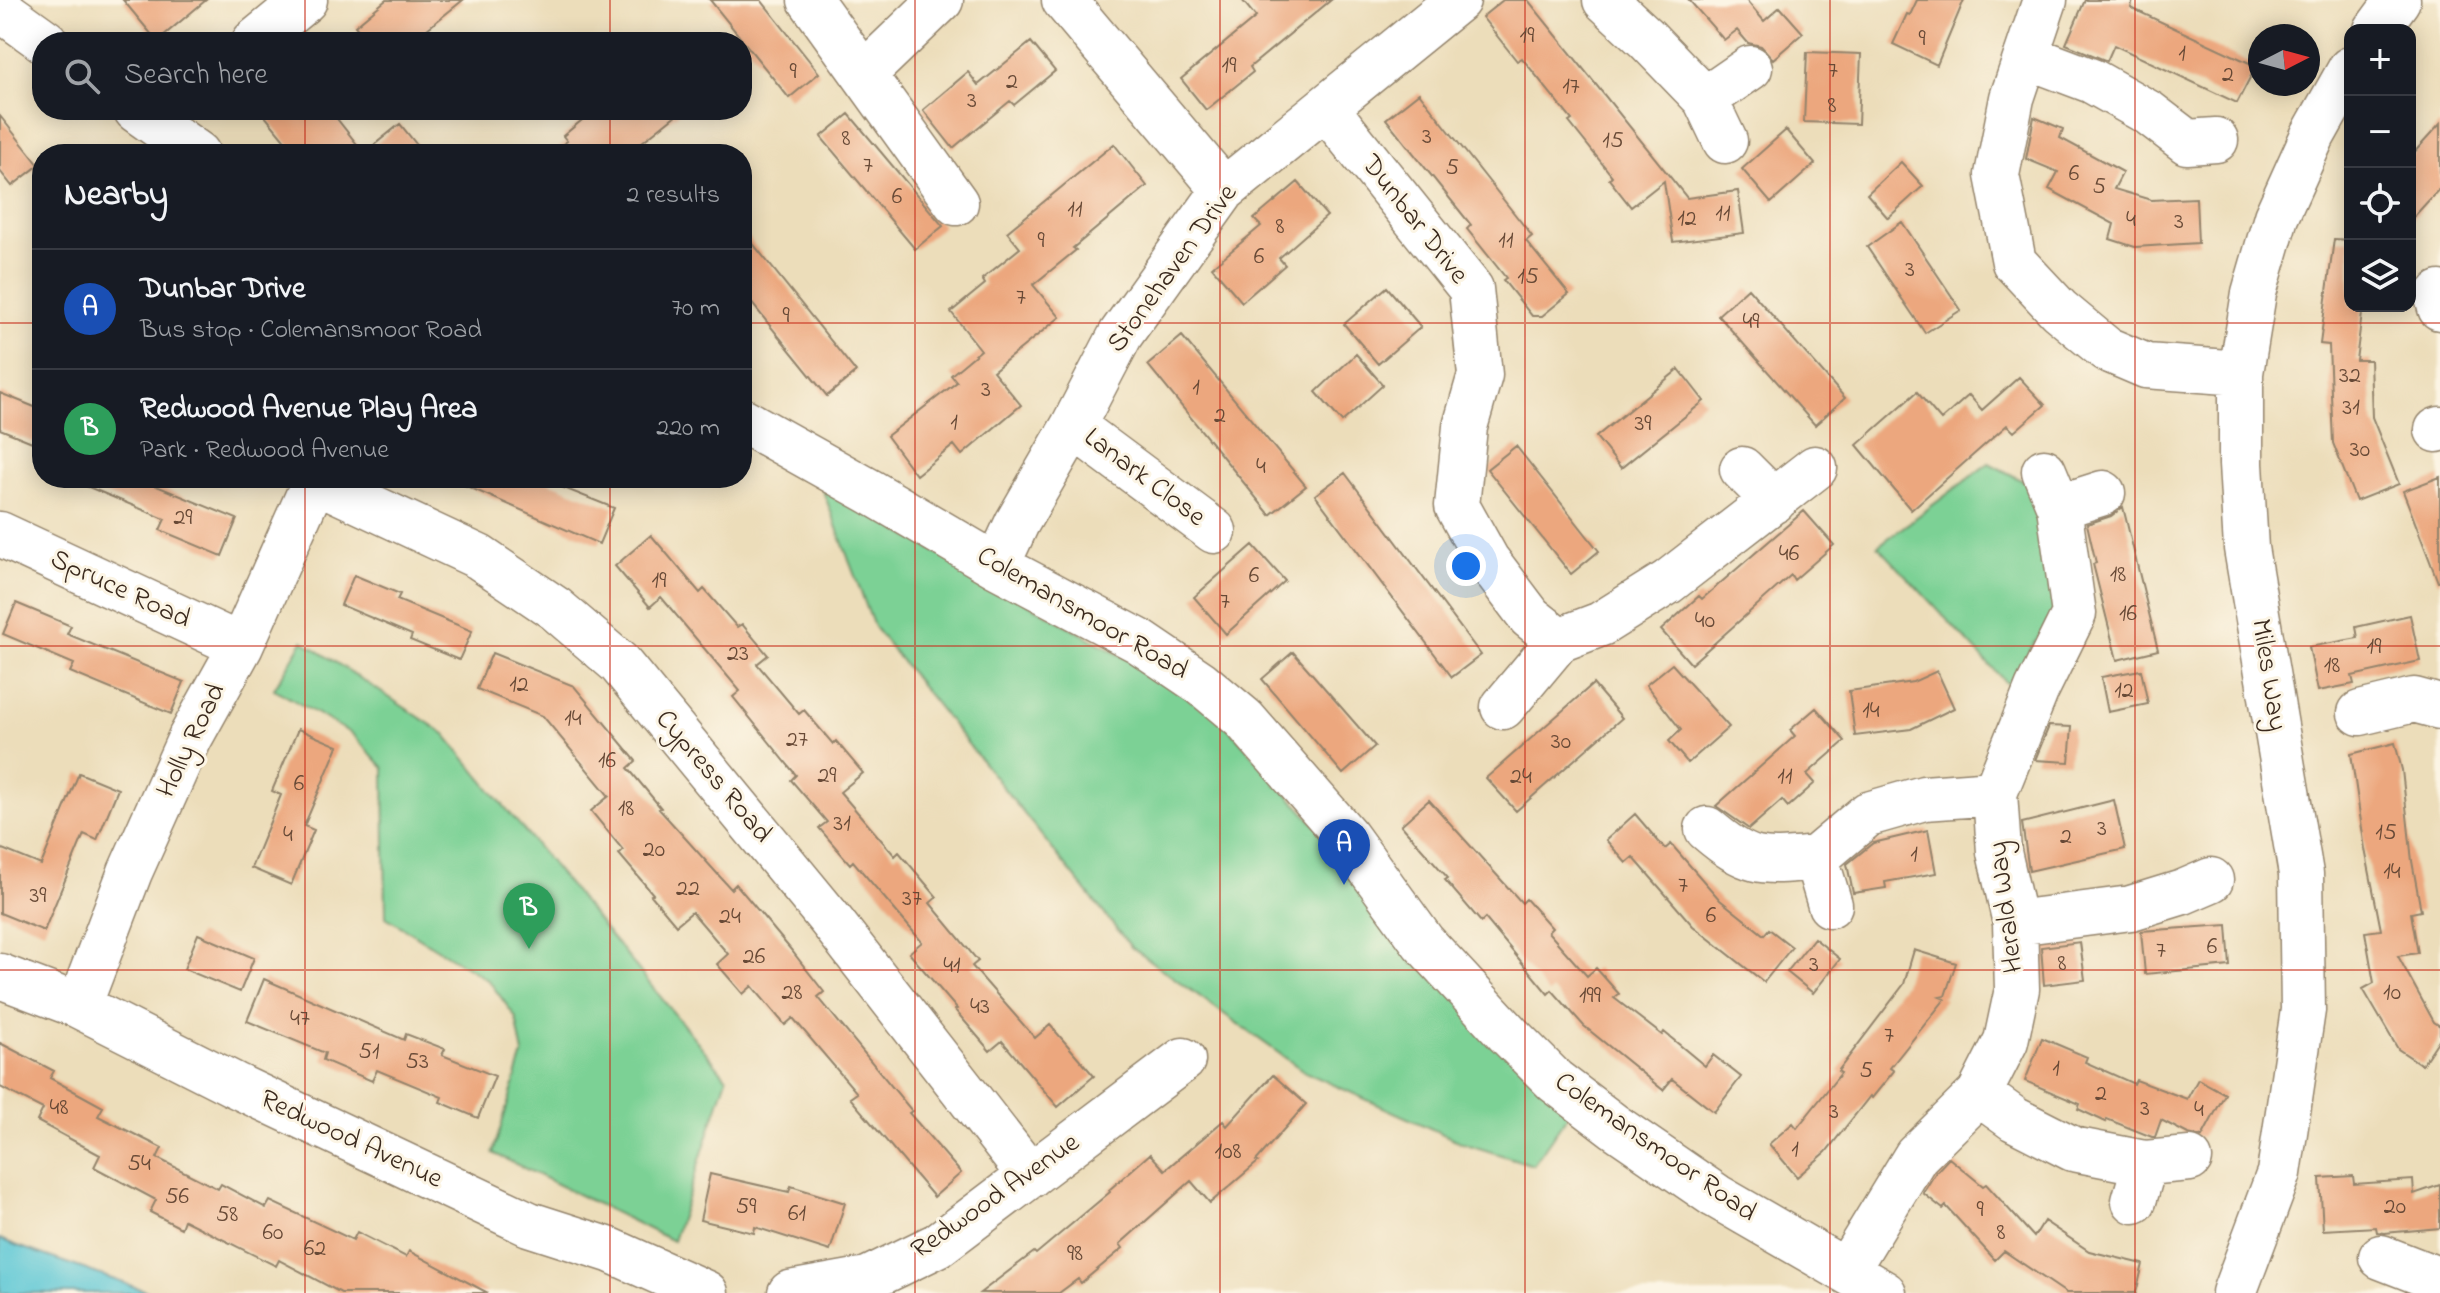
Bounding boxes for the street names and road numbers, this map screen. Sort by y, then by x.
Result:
street label: Dunbar Drive [1350,146,1478,294]
street label: Stonehaven Drive [1098,176,1249,362]
street label: Lanark Close [1074,418,1214,538]
street label: Colemansmoor Road [968,537,1196,692]
street label: Spruce Road [43,540,197,641]
street label: Miles Way [2239,616,2297,734]
street label: Holly Road [147,677,237,805]
street label: Cypress Road [645,701,782,853]
street label: Herald Way [1979,839,2035,975]
street label: Colemansmoor Road [1545,1063,1765,1233]
street label: Redwood Avenue [253,1080,450,1200]
street label: Redwood Avenue [903,1123,1089,1270]

